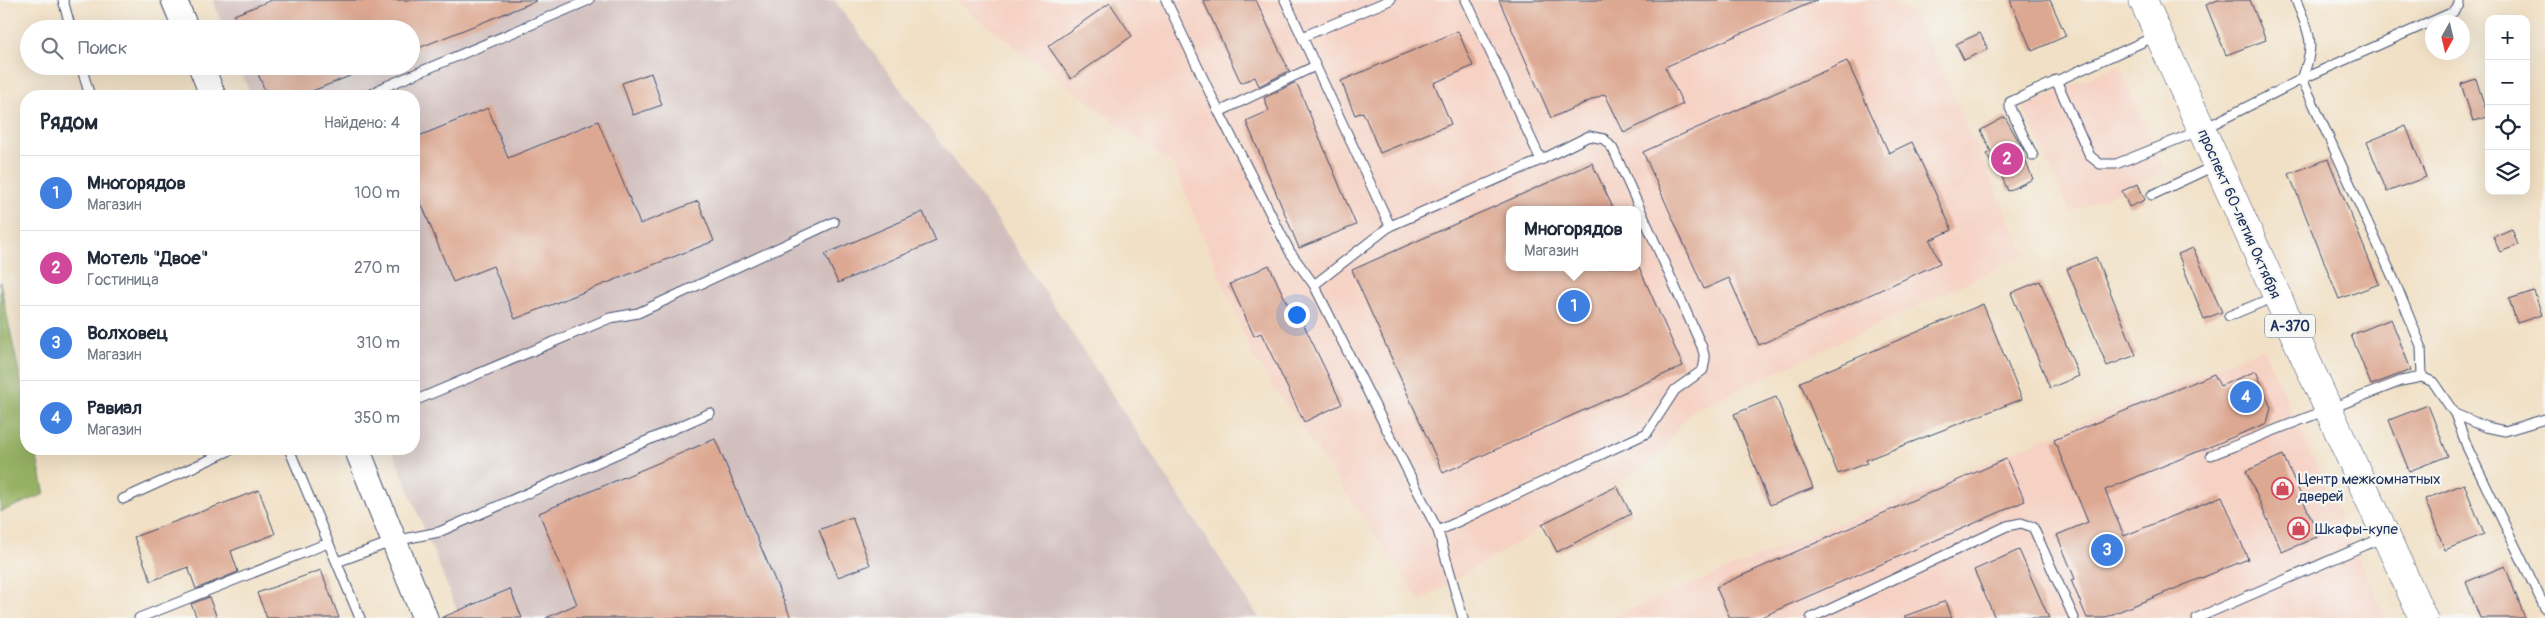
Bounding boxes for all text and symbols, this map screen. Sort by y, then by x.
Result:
north arrow [2425,15,2470,60]
map controls [2485,15,2530,195]
button: + [2485,15,2530,60]
search box [20,20,420,75]
icon: search [38,34,66,62]
text: Поиск [78,36,128,60]
button: − [2485,60,2530,105]
button: locate [2485,105,2530,150]
text: Рядом [40,109,98,136]
text: Найдено: 4 [324,113,400,133]
street label: проспект 60-летия Октября [2193,126,2285,302]
pin: 2 [1991,140,2023,178]
button: layers [2485,150,2530,195]
text: Многорядов [87,171,186,195]
text: 1 [53,183,59,203]
text: 100 m [354,183,400,203]
text: Магазин [87,195,142,215]
popup [1506,206,1641,271]
text: Многорядов [1524,217,1623,241]
text: Магазин [1524,241,1579,261]
text: Мотель "Двое" [87,246,208,270]
text: 2 [52,258,60,278]
text: 270 m [354,258,400,278]
text: Гостиница [87,270,159,290]
pin: 1 [1558,287,1590,325]
your location [1284,302,1310,328]
road number: А-370 [2265,314,2315,338]
text: Волховец [87,321,168,345]
text: 3 [52,333,60,353]
text: 310 m [356,333,400,353]
text: Магазин [87,345,142,365]
pin: 4 [2230,378,2262,416]
text: Равиал [87,396,142,420]
text: 4 [51,408,61,428]
text: 350 m [354,408,400,428]
text: Магазин [87,420,142,440]
place label: Центр межкомнатных дверей [2298,470,2441,506]
shop icon: Центр межкомнатных дверей [2270,476,2294,500]
shop icon: Шкафы-купе [2287,517,2311,541]
place label: Шкафы-купе [2315,520,2398,539]
pin: 3 [2091,531,2123,569]

